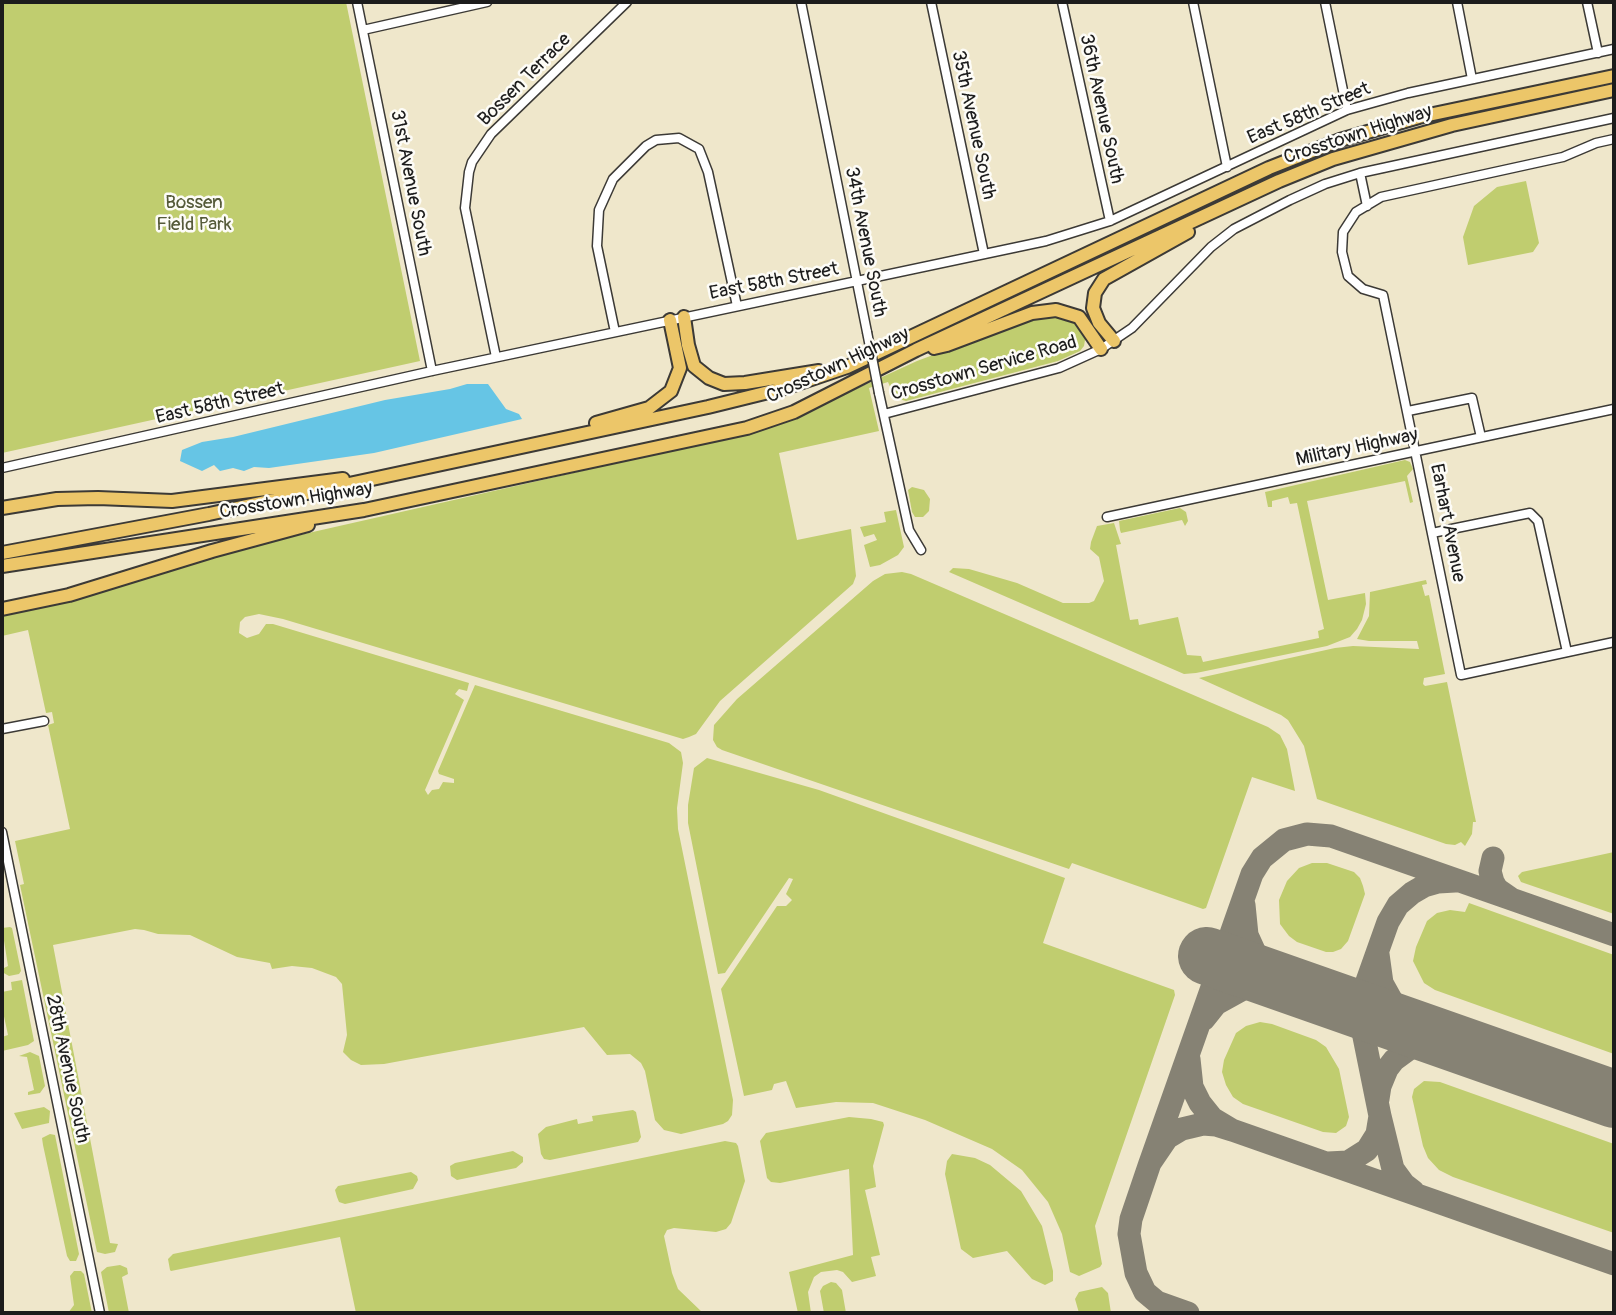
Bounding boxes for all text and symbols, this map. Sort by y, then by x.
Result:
street label: Bossen Terrace [474,29,576,131]
street label: 36th Avenue South [1074,32,1128,186]
street label: 35th Avenue South [946,49,1000,201]
street label: East 58th Street [1244,78,1374,150]
street label: Crosstown Highway [1281,100,1435,170]
street label: 31st Avenue South [385,108,435,258]
street label: 34th Avenue South [839,165,891,319]
park label: Bossen Field Park [156,192,232,236]
street label: East 58th Street [707,258,841,306]
street label: Crosstown Highway [763,323,913,409]
street label: Crosstown Service Road [888,332,1080,406]
street label: East 58th Street [154,378,286,430]
street label: Military Highway [1294,424,1420,472]
street label: Earhart Avenue [1424,462,1470,584]
street label: Crosstown Highway [218,478,374,524]
street label: 28th Avenue South [40,993,94,1145]

